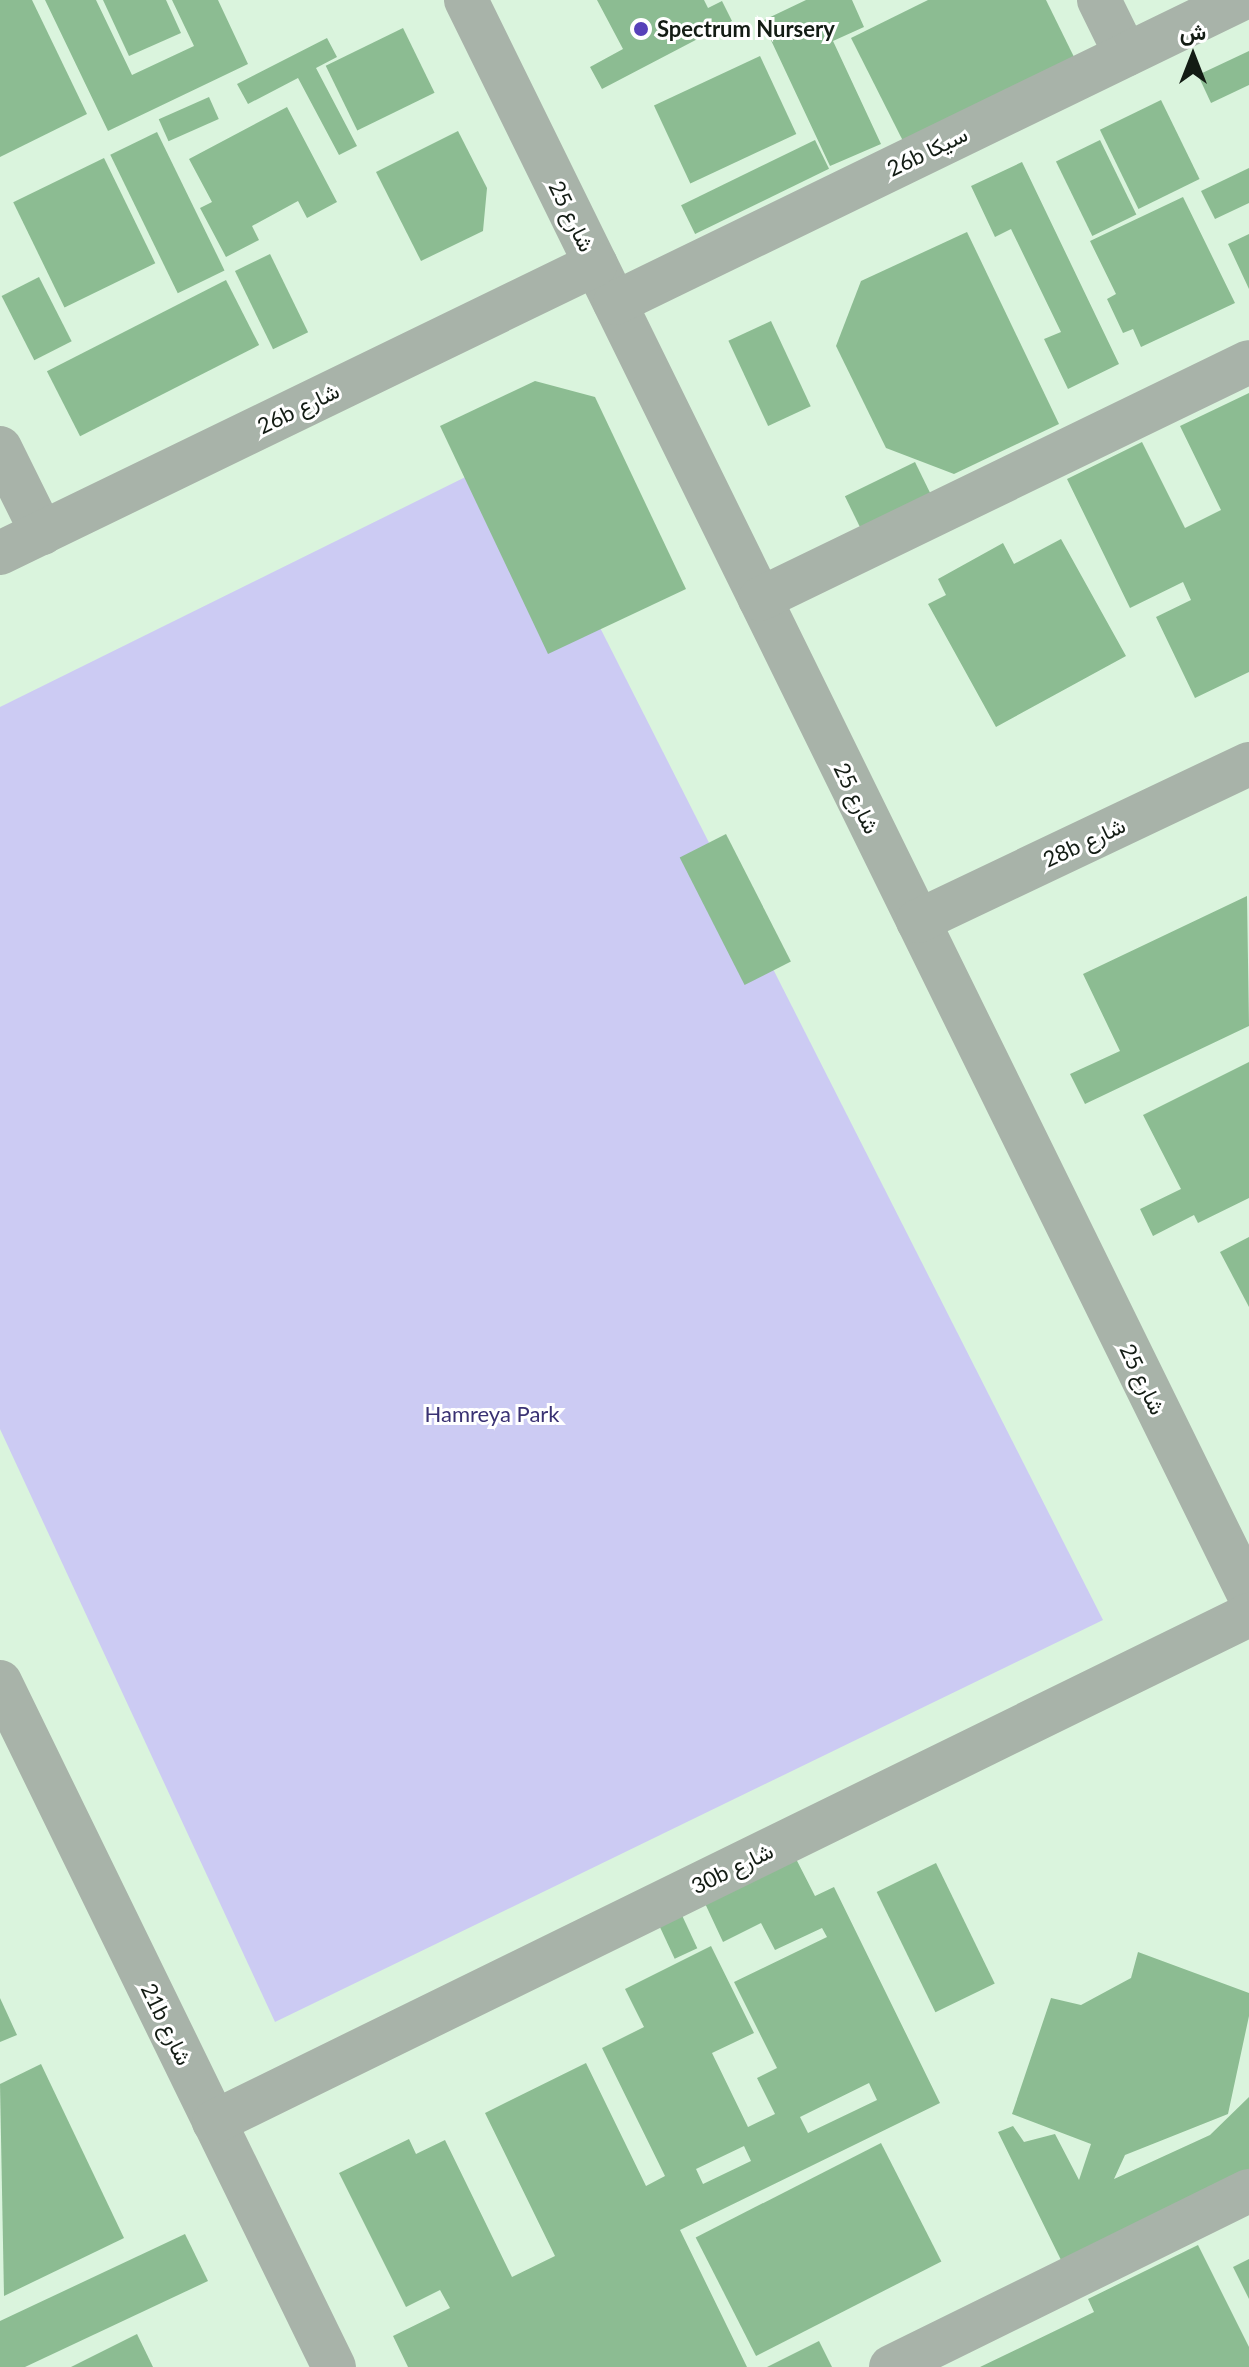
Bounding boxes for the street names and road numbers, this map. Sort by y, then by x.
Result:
street label: 26b سيكا [883,120,971,182]
street label: شارع 25 [544,176,600,256]
street label: 26b شارع [253,377,343,439]
street label: شارع 25 [829,758,885,838]
street label: 28b شارع [1039,812,1129,872]
street label: شارع 25 [1115,1339,1171,1419]
street label: 30b شارع [687,1837,777,1899]
street label: 21b شارع [136,1979,198,2069]

